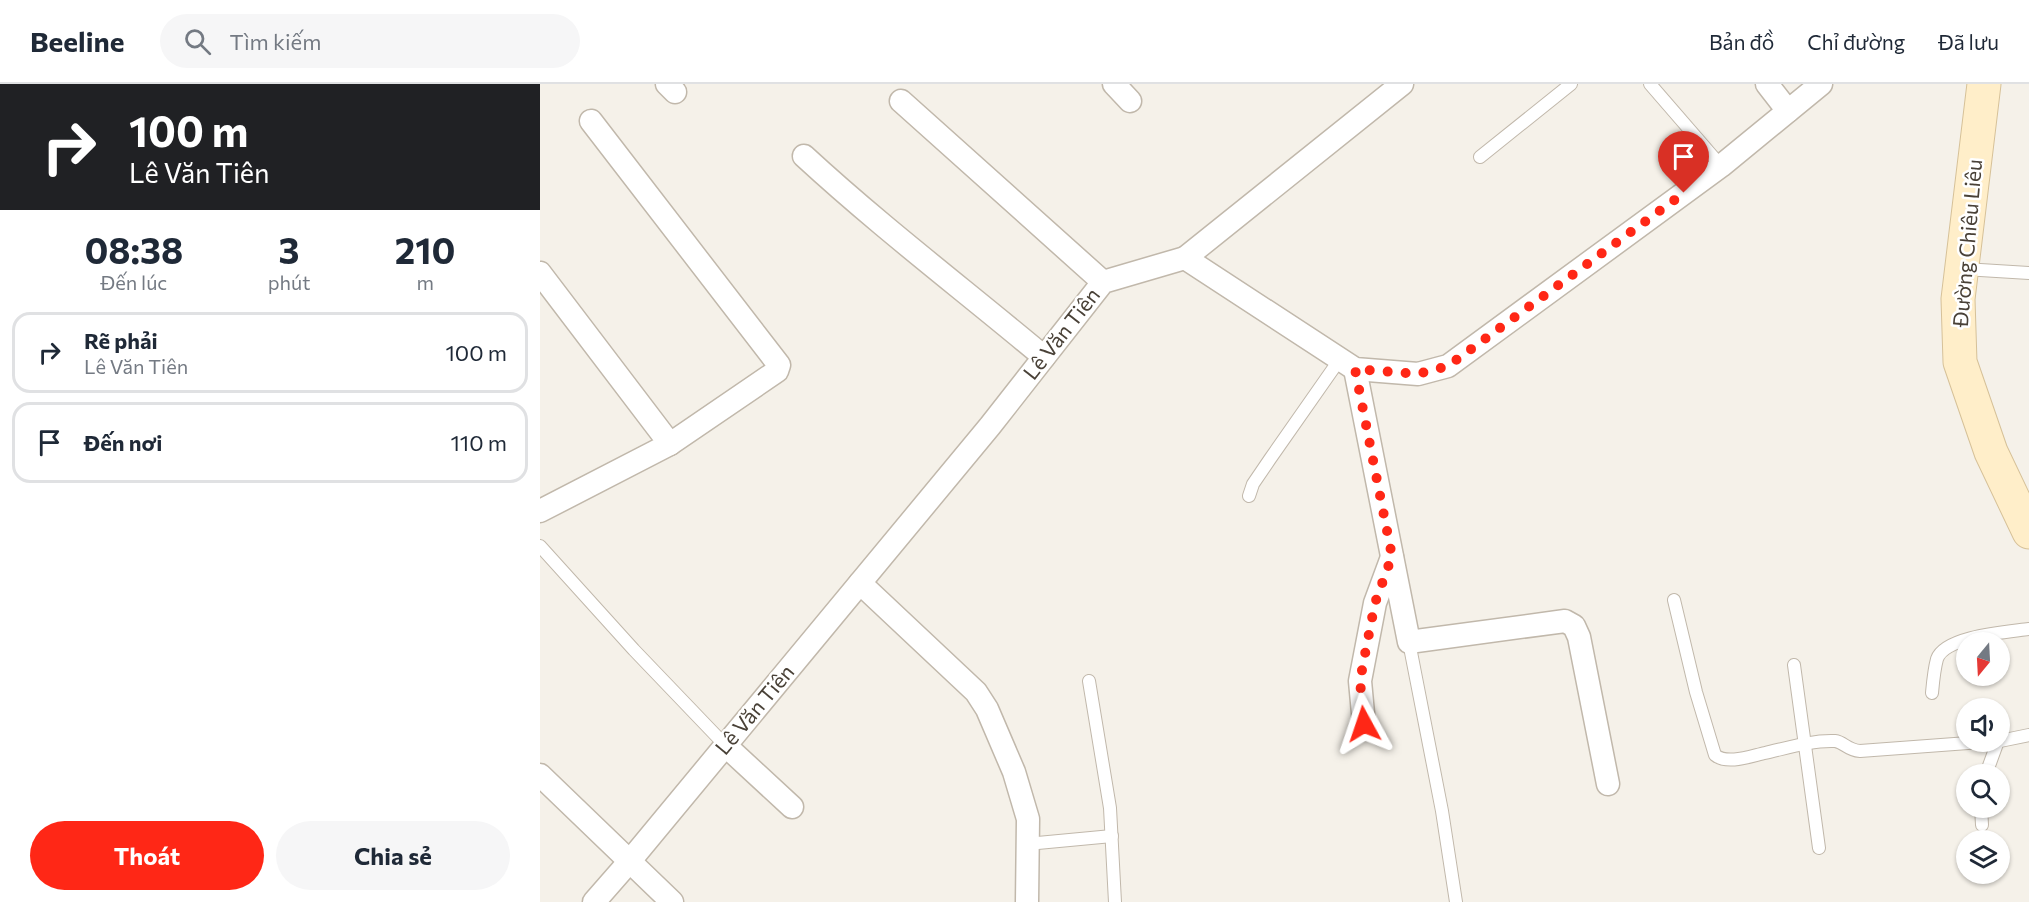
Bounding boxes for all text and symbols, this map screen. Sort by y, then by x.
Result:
search box [160,14,580,68]
text: Beeline [30,24,124,58]
icon: search [181,25,214,58]
text: Tìm kiếm [229,28,321,55]
text: Bản đồ [1709,29,1774,54]
text: Chỉ đường [1807,29,1905,54]
text: Đã lưu [1938,29,1999,54]
text: 100 m [129,104,249,156]
icon: right [30,108,108,186]
pin [1658,131,1709,193]
icon: arrive [1667,140,1700,173]
text: Lê Văn Tiên [129,156,270,189]
street label: Đường Chiêu Liêu [1947,158,1986,329]
text: 08:38 [84,227,183,271]
text: 3 [279,227,300,271]
text: 210 [395,227,456,271]
text: Đến lúc [101,270,167,294]
text: phút [268,270,310,294]
text: m [416,270,434,294]
street label: Lê Văn Tiên [1017,282,1104,384]
text: Rẽ phải [84,327,158,354]
icon: right [33,336,66,369]
text: 100 m [445,339,507,366]
text: Lê Văn Tiên [84,354,188,378]
icon: arrive [33,426,66,459]
text: Đến nơi [84,429,162,456]
text: 110 m [450,429,507,456]
north arrow [1956,632,2010,686]
map controls [1956,632,2010,884]
street label: Lê Văn Tiên [709,659,799,759]
position arrow [1332,692,1396,756]
button: sound [1956,698,2010,752]
button: search [1956,764,2010,818]
button: Thoát [30,821,264,890]
button: Chia sẻ [276,821,510,890]
button: layers [1956,830,2010,884]

